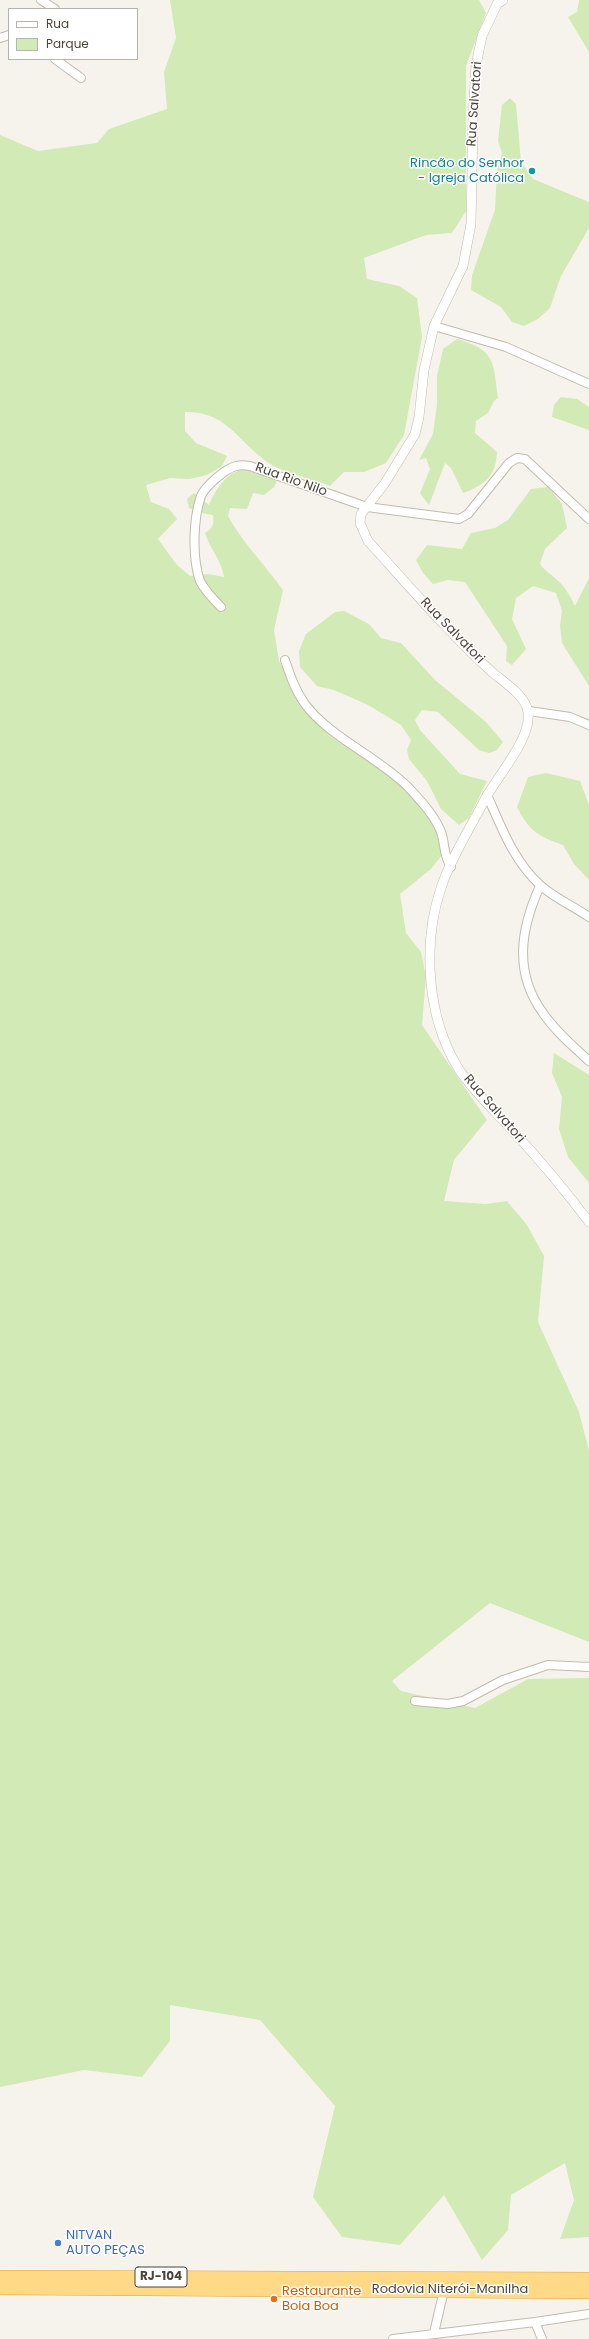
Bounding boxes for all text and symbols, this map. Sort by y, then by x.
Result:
legend [8,8,138,60]
text: Rua [46,15,69,32]
text: Parque [46,35,89,52]
street label: Rua Salvatori [464,61,486,147]
place label: Rincão do Senhor - Igreja Católica [410,156,524,187]
marker: Rincão do Senhor - Igreja Católica [527,166,537,176]
street label: Rua Rio Nilo [253,460,329,500]
street label: Rua Salvatori [417,595,487,667]
street label: Rua Salvatori [460,1072,528,1146]
place label: NITVAN AUTO PEÇAS [66,2228,145,2259]
marker: NITVAN AUTO PEÇAS [53,2238,63,2248]
road number: RJ-104 [135,2267,187,2287]
street label: Rodovia Niterói-Manilha [372,2282,528,2298]
place label: Restaurante Boia Boa [282,2284,361,2315]
marker: Restaurante Boia Boa [269,2294,279,2304]

